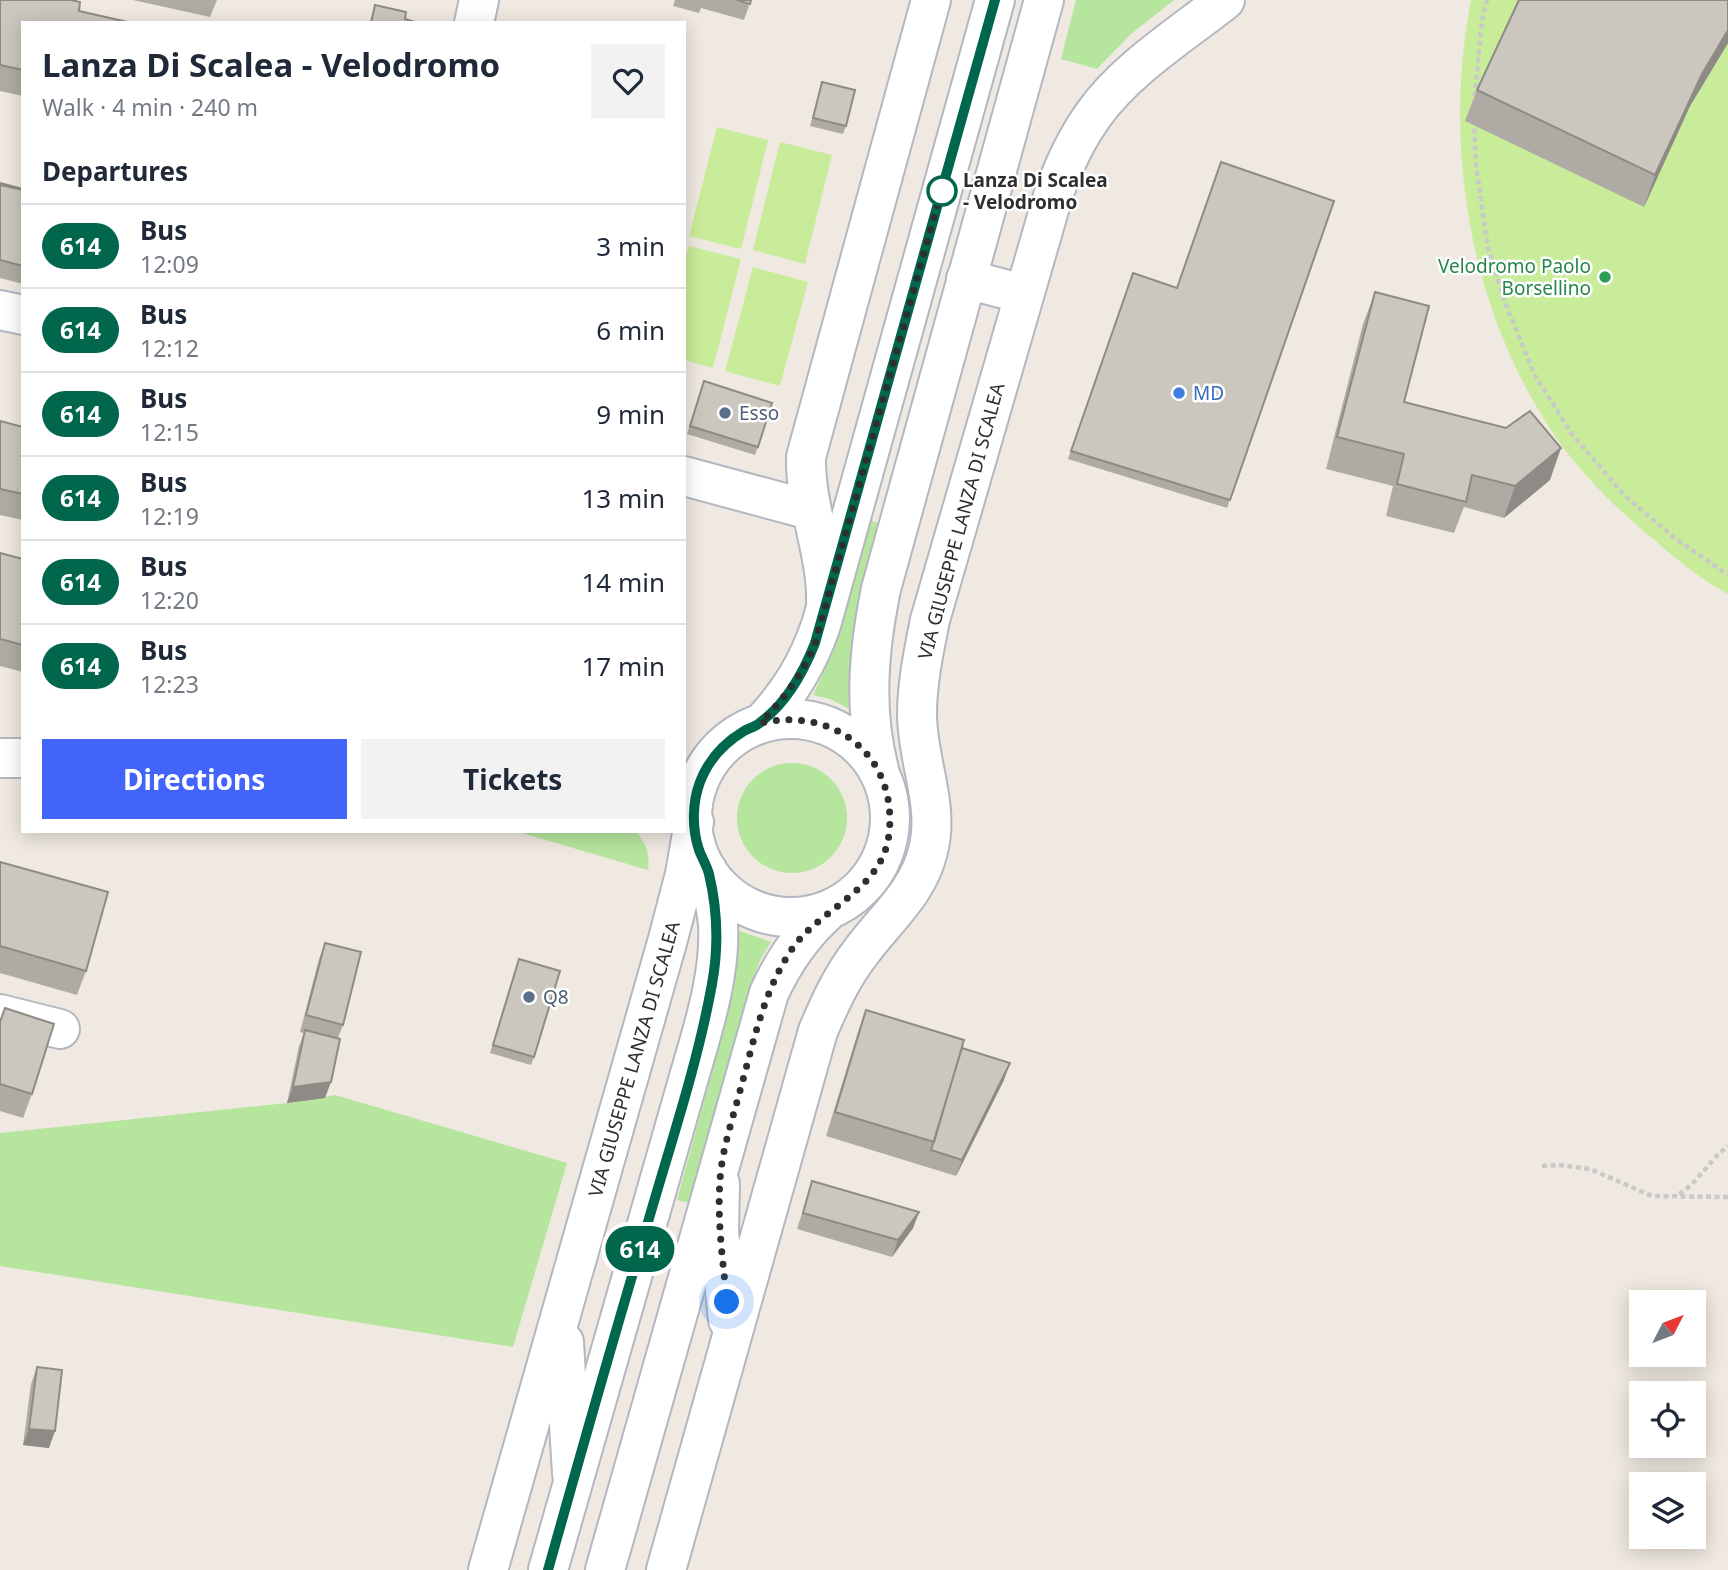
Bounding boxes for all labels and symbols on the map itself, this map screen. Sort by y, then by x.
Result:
place label: Lanza Di Scalea - Velodromo [963,167,1108,215]
marker: Lanza Di Scalea - Velodromo [927,176,957,206]
place label: Velodromo Paolo Borsellino [1438,253,1591,301]
marker: Velodromo Paolo Borsellino [1597,269,1613,285]
street label: VIA GIUSEPPE LANZA DI SCALEA [911,379,1011,662]
place label: MD [1193,380,1224,406]
marker: MD [1171,385,1187,401]
place label: Esso [739,400,779,426]
marker: Esso [717,405,733,421]
street label: VIA GIUSEPPE LANZA DI SCALEA [582,917,686,1200]
place label: Q8 [543,984,569,1010]
marker: Q8 [521,989,537,1005]
line badge: 614 [600,1226,680,1272]
your location [709,1284,744,1319]
north arrow [1629,1290,1706,1367]

